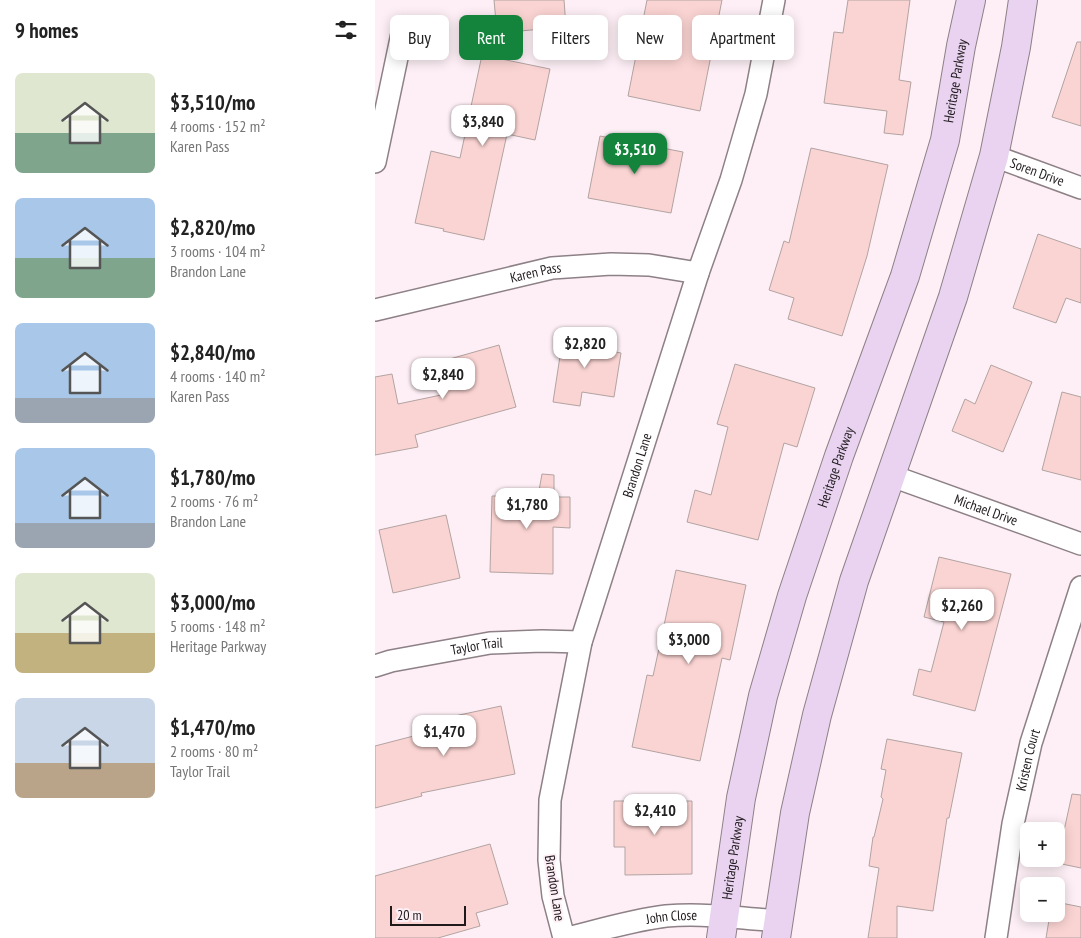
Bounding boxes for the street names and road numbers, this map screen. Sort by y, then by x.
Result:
street label: Heritage Parkway [939,37,971,124]
street label: Soren Drive [1008,154,1067,190]
street label: Karen Pass [508,258,562,287]
street label: Heritage Parkway [813,423,858,510]
street label: Brandon Lane [618,431,656,500]
street label: Michael Drive [952,490,1021,530]
street label: Taylor Trail [449,633,504,659]
street label: Kristen Court [1012,726,1044,793]
street label: Heritage Parkway [718,814,747,901]
street label: Brandon Lane [541,854,569,922]
street label: John Close [644,906,697,928]

